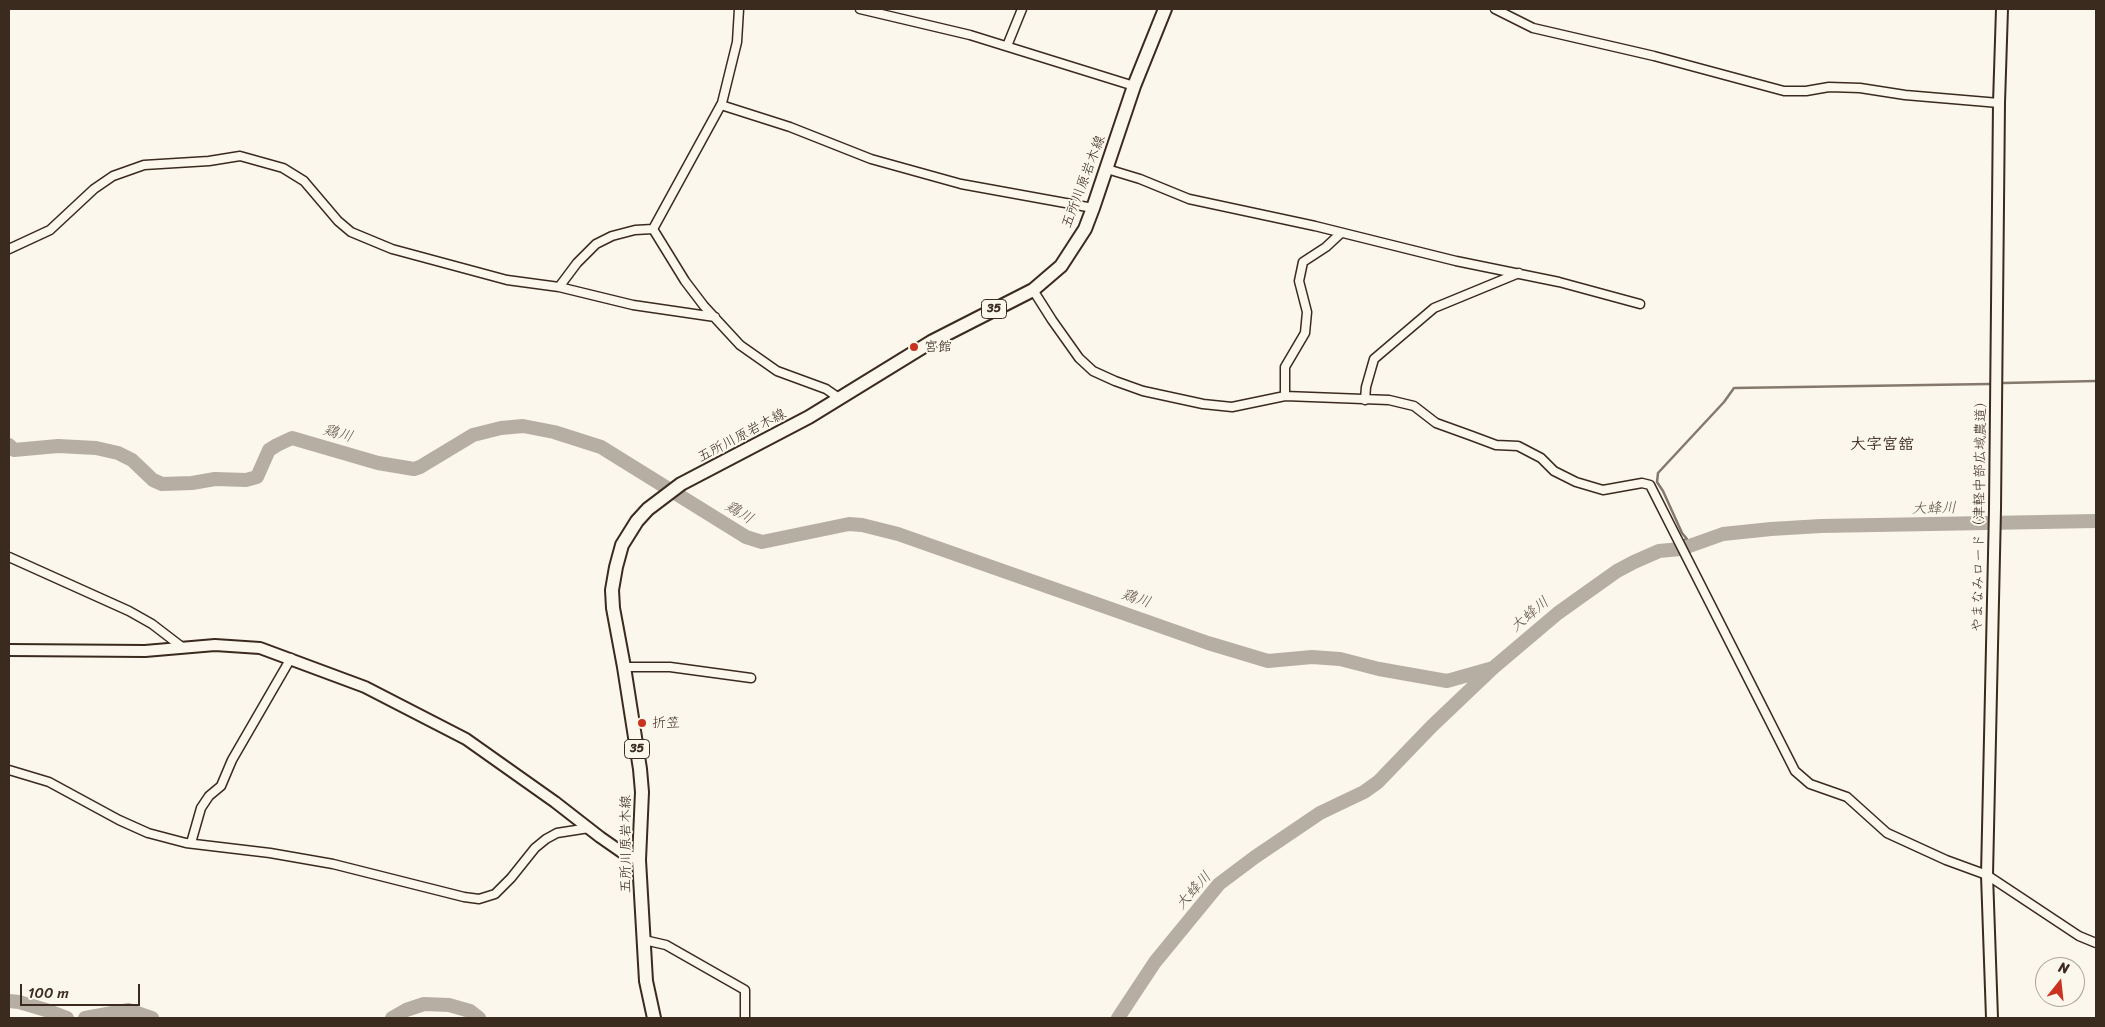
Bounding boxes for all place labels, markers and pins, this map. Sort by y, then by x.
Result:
place label: 宮館 [924,339,952,355]
marker: 宮館 [908,341,920,353]
place label: 折笠 [652,715,680,731]
marker: 折笠 [636,717,648,729]

